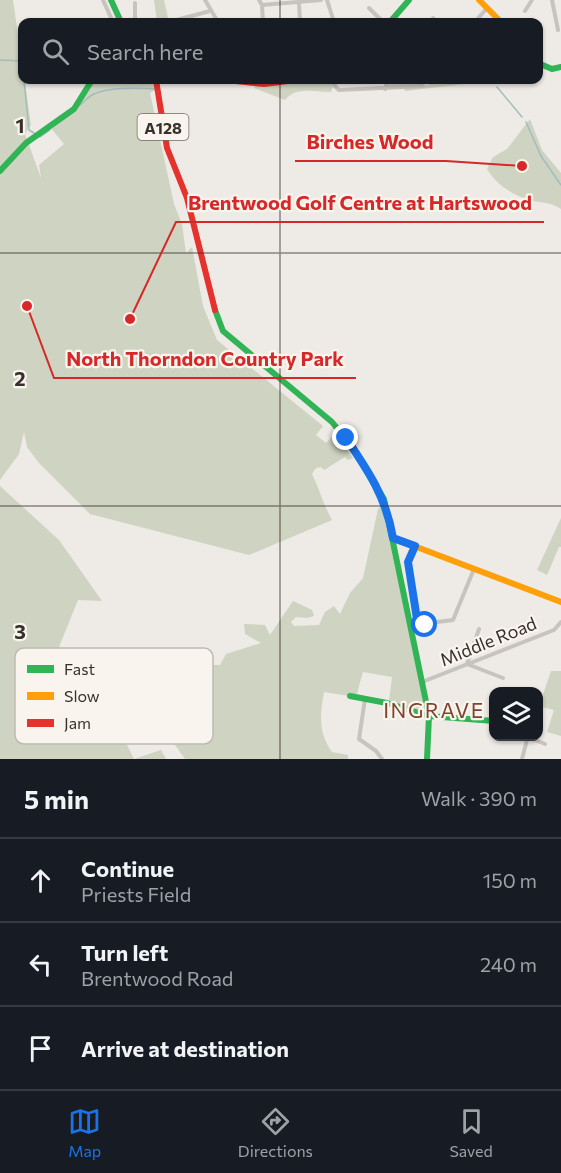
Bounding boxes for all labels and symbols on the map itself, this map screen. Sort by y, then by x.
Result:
text: 1 [15,113,25,137]
road number: A128 [138,114,188,140]
callout: Birches Wood [295,123,446,161]
text: Birches Wood [307,129,433,153]
callout: Brentwood Golf Centre at Hartswood [176,184,544,222]
text: Brentwood Golf Centre at Hartswood [188,190,532,214]
callout: North Thorndon Country Park [54,340,356,378]
text: North Thorndon Country Park [66,346,344,370]
text: 2 [14,366,26,390]
route end [332,424,358,450]
route start [411,611,437,637]
street label: Middle Road [436,612,540,670]
text: 3 [14,619,26,643]
legend [15,648,213,744]
text: Fast [64,659,95,678]
text: Slow [64,686,100,705]
district label: INGRAVE [383,697,485,722]
text: Jam [64,713,91,732]

